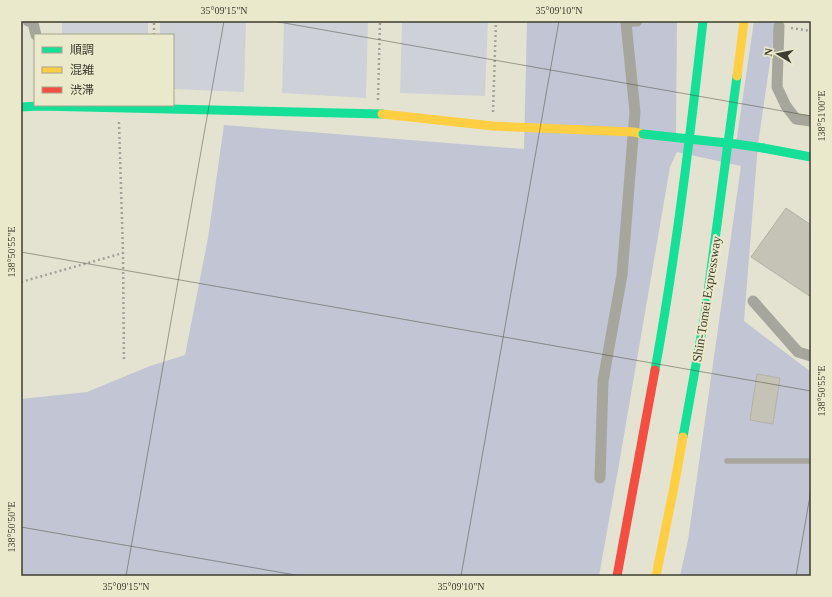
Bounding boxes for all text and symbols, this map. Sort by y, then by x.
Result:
text: 35°09'15"N [200,5,248,16]
text: 35°09'10"N [535,5,583,16]
legend [34,34,174,106]
north arrow [758,34,798,74]
text: 順調 [70,43,94,57]
text: N [762,47,775,57]
text: 混雑 [70,63,94,77]
text: 渋滞 [70,83,94,97]
text: 138°51'00"E [816,91,827,142]
text: 138°50'55"E [6,227,17,278]
street label: Shin-Tomei Expressway [689,235,724,363]
text: 138°50'55"E [816,366,827,417]
text: 138°50'50"E [6,502,17,553]
text: 35°09'15"N [102,581,150,592]
text: 35°09'10"N [437,581,485,592]

